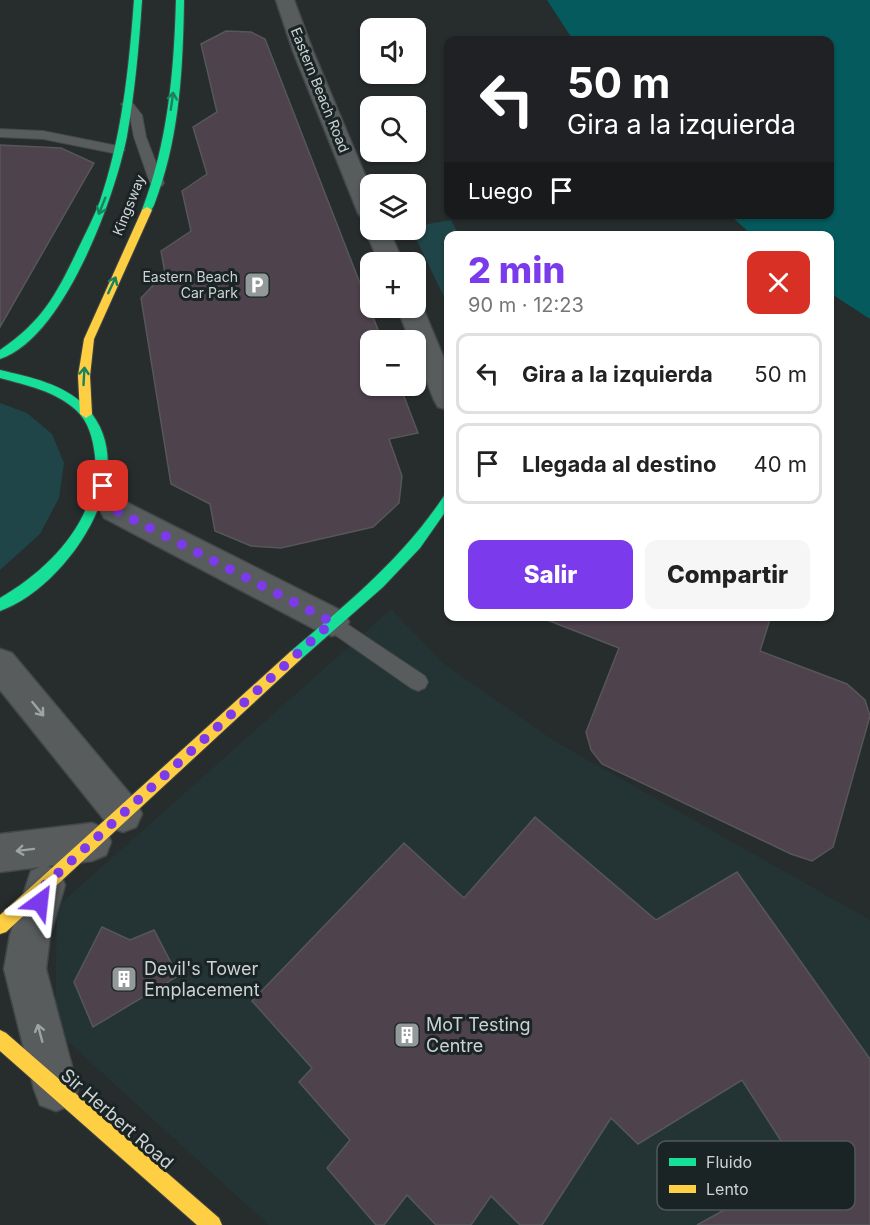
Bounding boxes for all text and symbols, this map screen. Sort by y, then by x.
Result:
map controls [360,18,426,396]
button: sound [360,18,426,84]
street label: Eastern Beach Road [288,25,353,155]
text: 50 m [567,57,670,108]
icon: left [468,60,546,138]
one-way arrow [166,91,177,111]
button: search [360,96,426,162]
text: Gira a la izquierda [567,108,796,141]
street label: Kingsway [109,172,148,238]
button: layers [360,174,426,240]
icon: arrive [545,174,578,207]
text: Luego [468,178,533,204]
one-way arrow [96,196,107,215]
text: 2 min [468,248,565,292]
button: close [747,251,810,314]
button: + [360,252,426,318]
place label: Eastern Beach Car Park [142,268,238,301]
parking icon: Eastern Beach Car Park [242,270,272,300]
one-way arrow [107,276,118,294]
text: 90 m · 12:23 [468,293,584,317]
button: − [360,330,426,396]
icon: left [471,357,504,390]
text: Gira a la izquierda [522,361,713,387]
text: 50 m [754,361,807,387]
one-way arrow [78,367,89,387]
icon: arrive [471,447,504,480]
text: Llegada al destino [522,451,716,477]
text: 40 m [753,451,807,477]
pin [77,460,128,511]
icon: arrive [86,469,119,502]
button: Salir [468,540,633,609]
button: Compartir [645,540,810,609]
one-way arrow [31,701,44,717]
one-way arrow [16,845,36,856]
position arrow [8,870,72,934]
place label: Devil's Tower Emplacement [144,958,260,1000]
building icon: Devil's Tower Emplacement [109,964,139,994]
place label: MoT Testing Centre [426,1014,530,1056]
building icon: MoT Testing Centre [392,1020,422,1050]
one-way arrow [34,1024,45,1043]
street label: Sir Herbert Road [57,1064,178,1173]
legend [657,1141,855,1210]
text: Fluido [706,1152,752,1172]
text: Lento [706,1179,749,1199]

